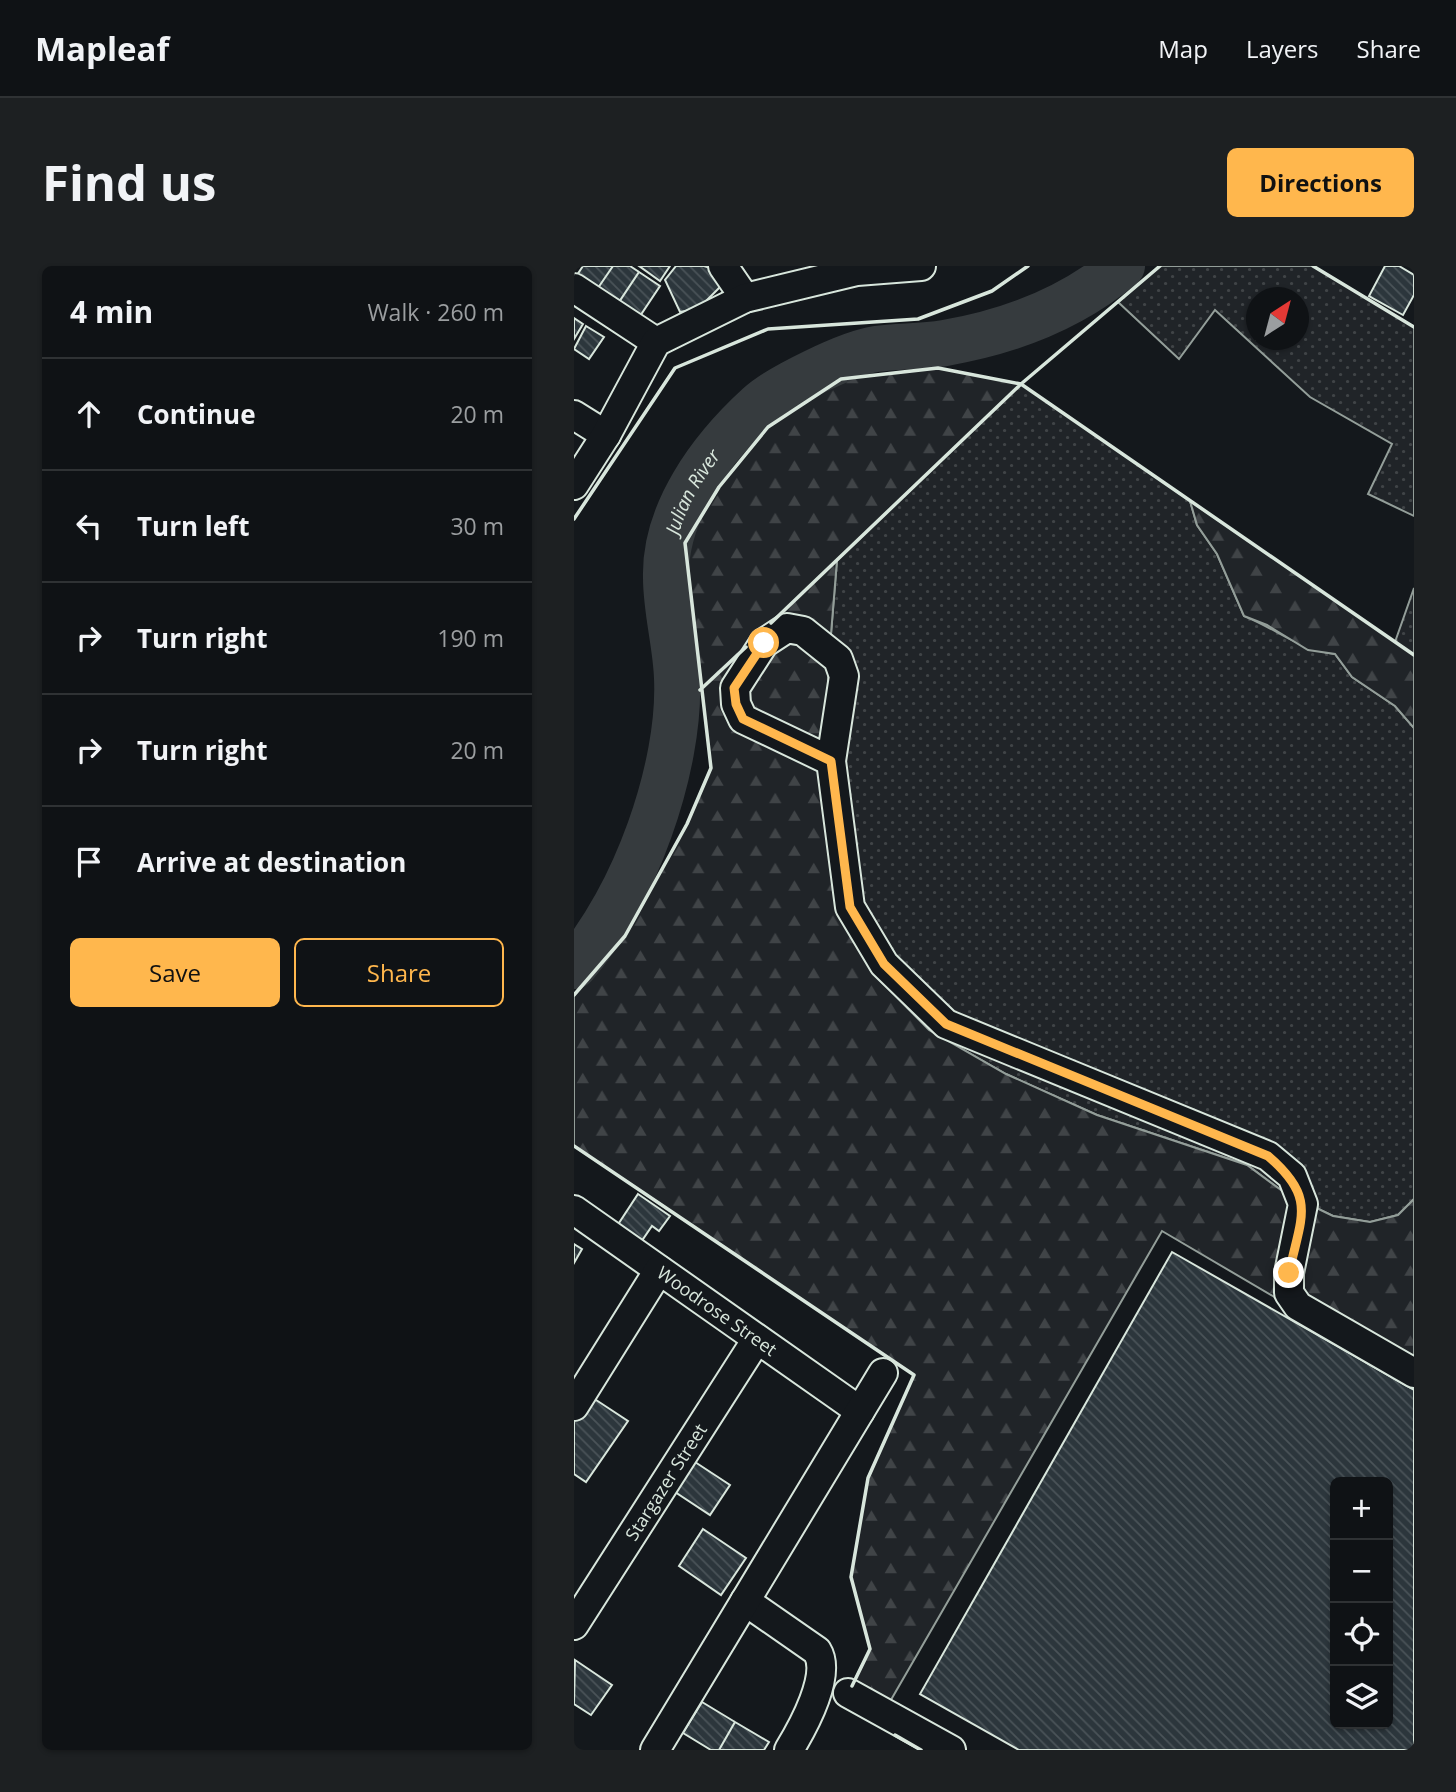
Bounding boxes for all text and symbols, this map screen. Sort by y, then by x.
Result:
text: Mapleaf [35,26,169,71]
text: Map [1158,32,1208,65]
text: Layers [1246,32,1319,65]
text: Share [1357,32,1421,65]
button: Directions [1227,148,1414,217]
text: Find us [42,149,216,215]
north arrow [1246,287,1309,350]
text: 4 min [70,291,153,332]
text: Walk · 260 m [367,296,504,328]
icon: ahead [70,395,108,433]
text: Continue [137,396,256,432]
text: 20 m [450,398,504,430]
water label: Julian River [658,443,727,540]
icon: left [70,507,108,545]
text: Turn left [137,508,249,544]
text: 30 m [450,510,504,542]
icon: right [70,619,108,657]
text: Turn right [137,620,268,656]
text: 190 m [437,622,504,654]
route start [748,627,779,658]
icon: right [70,731,108,769]
text: Turn right [137,732,268,768]
text: 20 m [450,734,504,766]
icon: arrive [70,843,108,881]
text: Arrive at destination [137,844,406,880]
button: Save [70,938,280,1007]
button: Share [294,938,504,1007]
route end [1273,1257,1304,1288]
street label: Woodrose Street [653,1260,782,1361]
street label: Stargazer Street [619,1419,712,1545]
map controls [1330,1477,1393,1729]
button: + [1330,1477,1393,1540]
button: − [1330,1540,1393,1603]
button: locate [1330,1603,1393,1666]
button: layers [1330,1666,1393,1729]

